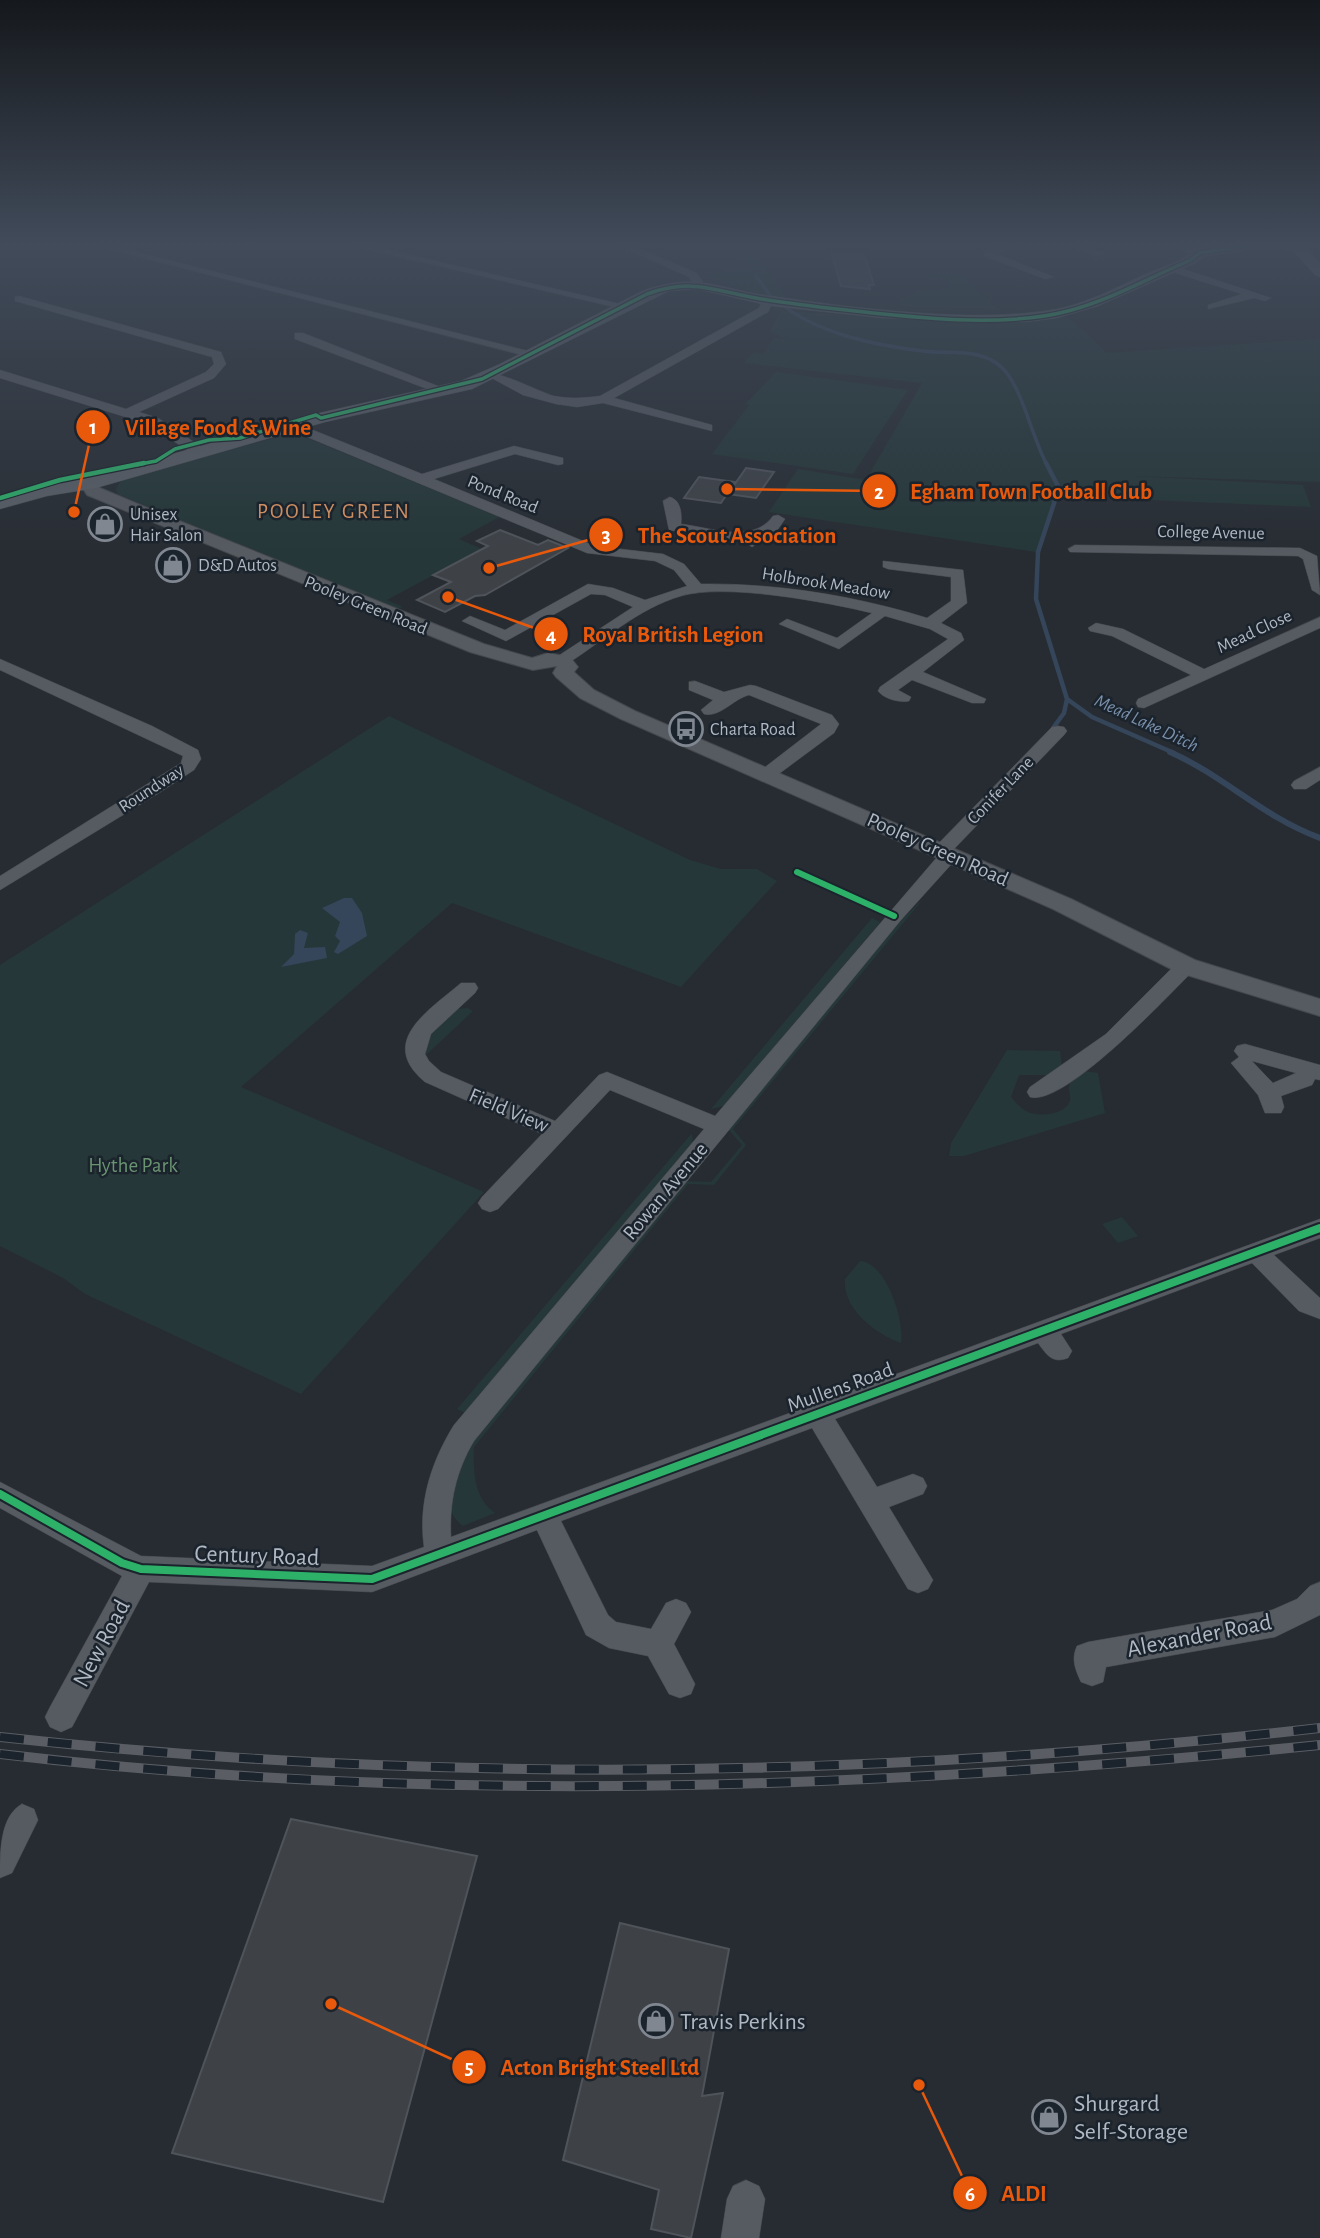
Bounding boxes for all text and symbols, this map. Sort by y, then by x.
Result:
callout: Village Food & Wine [76,405,325,449]
text: 1 [89,417,97,438]
text: Village Food & Wine [125,417,311,440]
callout: Egham Town Football Club [861,469,1166,513]
street label: Pond Road [465,473,541,517]
text: Egham Town Football Club [910,481,1152,504]
text: 2 [874,482,884,503]
district label: POOLEY GREEN [257,501,411,522]
shop icon: Unisex Hair Salon [86,505,124,543]
place label: Unisex Hair Salon [130,506,202,545]
callout: The Scout Association [588,513,850,557]
street label: College Avenue [1157,523,1265,543]
text: 3 [601,525,611,546]
text: The Scout Association [638,525,836,548]
shop icon: D&D Autos [154,546,192,584]
place label: D&D Autos [198,557,277,575]
street label: Holbrook Meadow [761,565,891,603]
street label: Pooley Green Road [302,573,430,639]
street label: Mead Close [1214,607,1295,657]
callout: Royal British Legion [533,612,778,656]
text: Royal British Legion [582,624,764,647]
text: 4 [546,625,556,646]
water label: Mead Lake Ditch [1092,691,1201,756]
bus stop icon: Charta Road [667,710,705,748]
place label: Charta Road [710,721,796,739]
street label: Conifer Lane [964,753,1037,828]
street label: Roundway [116,761,187,816]
street label: Pooley Green Road [864,809,1012,890]
street label: Field View [466,1084,552,1137]
street label: Rowan Avenue [619,1139,712,1244]
park label: Hythe Park [88,1155,178,1176]
street label: Mullens Road [785,1359,896,1416]
street label: Century Road [194,1542,320,1570]
street label: New Road [69,1596,135,1691]
street label: Alexander Road [1125,1610,1274,1662]
shop icon: Travis Perkins [637,2002,675,2040]
place label: Travis Perkins [680,2010,806,2034]
callout: Acton Bright Steel Ltd [452,2045,714,2089]
text: 5 [464,2057,474,2078]
text: Acton Bright Steel Ltd [501,2057,699,2080]
place label: Shurgard Self-Storage [1074,2092,1188,2144]
shop icon: Shurgard Self-Storage [1030,2098,1068,2136]
callout: ALDI [952,2171,1061,2215]
text: ALDI [1001,2183,1047,2206]
text: 6 [965,2184,975,2205]

